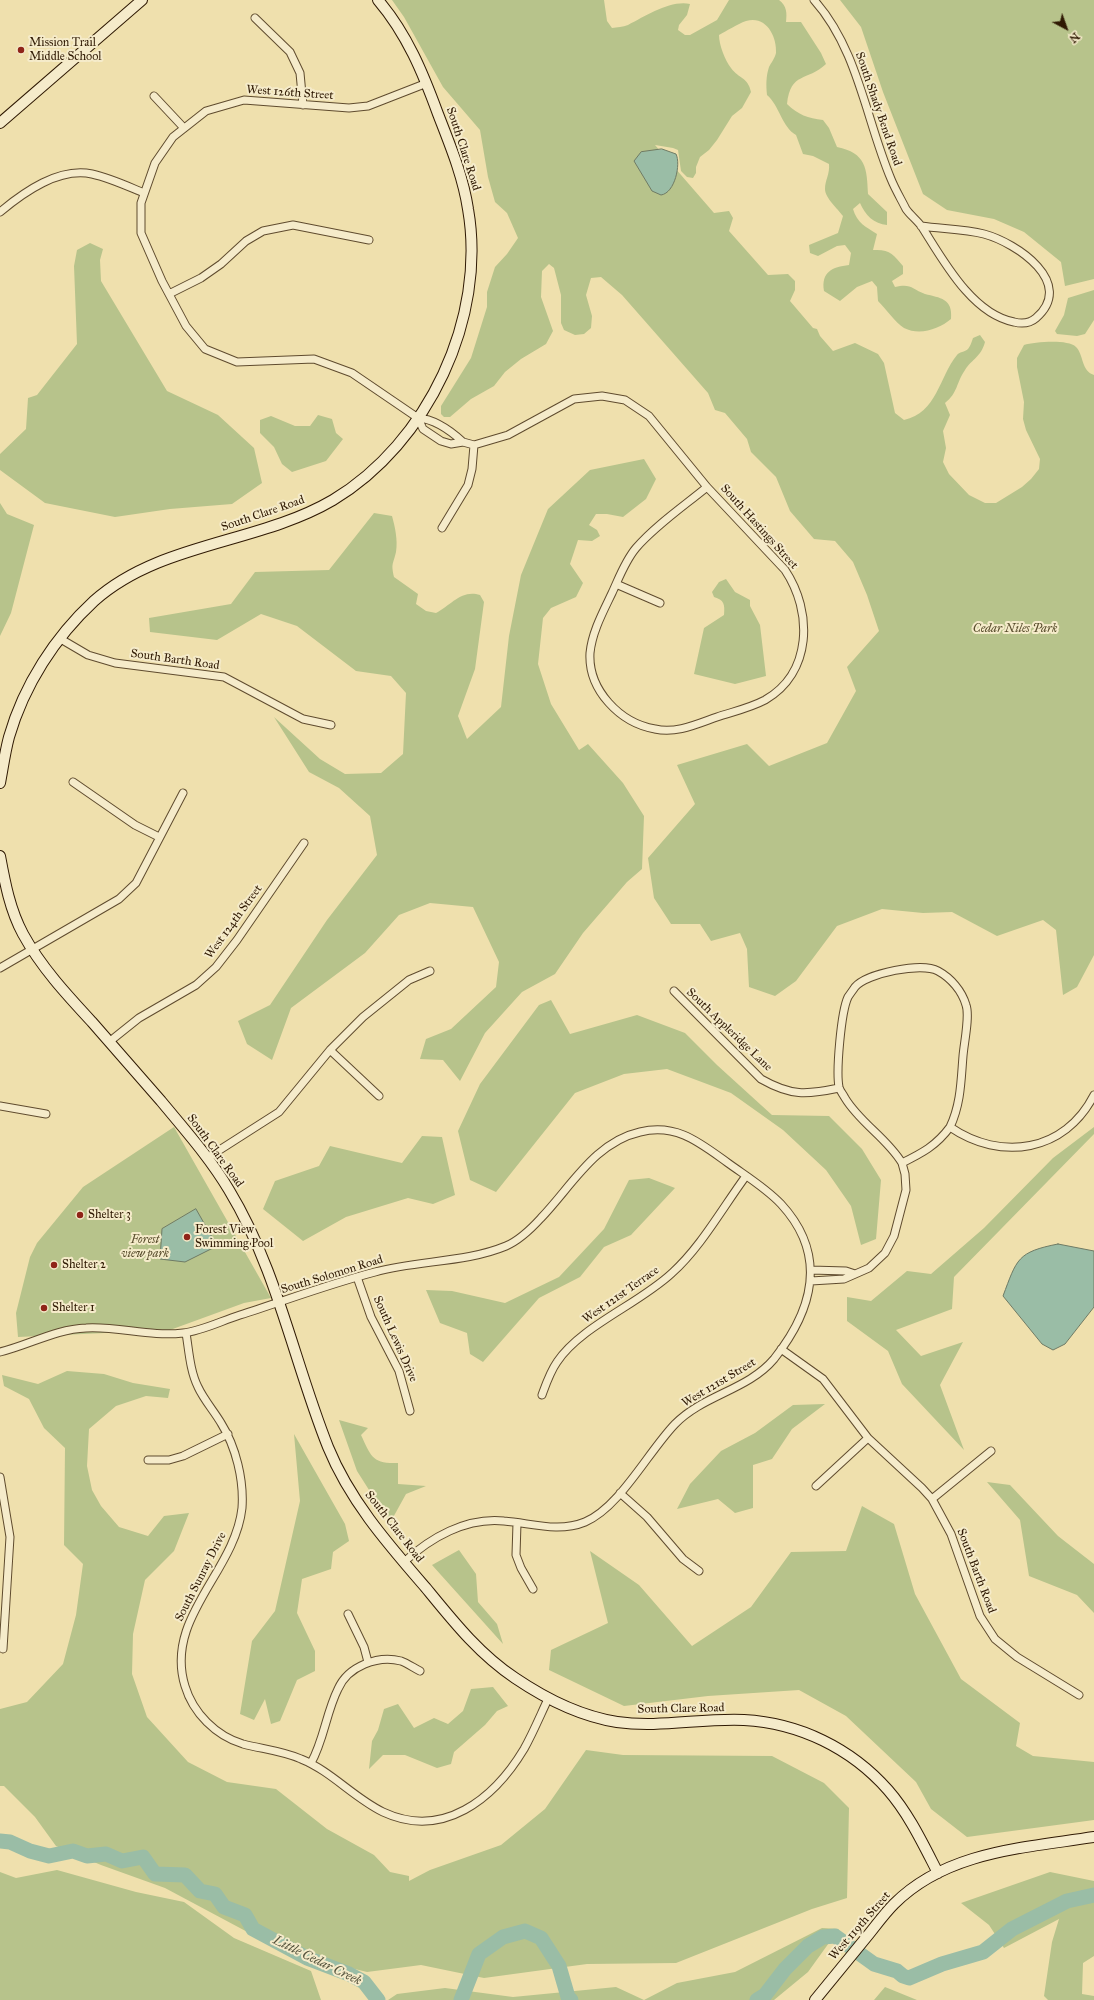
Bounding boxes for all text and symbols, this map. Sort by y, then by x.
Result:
north arrow [1046,8,1086,48]
text: N [1066,29,1082,45]
place label: Mission Trail Middle School [29,36,102,64]
marker: Mission Trail Middle School [16,45,26,55]
street label: South Shady Bend Road [852,50,904,168]
street label: West 126th Street [246,83,334,103]
street label: South Clare Road [443,105,483,193]
street label: South Hastings Street [717,482,801,572]
street label: South Clare Road [220,493,306,535]
park label: Cedar Niles Park [973,622,1057,636]
street label: South Barth Road [130,647,220,673]
street label: West 124th Street [202,882,266,962]
street label: South Appleridge Lane [683,985,775,1075]
street label: South Clare Road [184,1112,246,1190]
place label: Shelter 3 [88,1208,131,1222]
marker: Shelter 3 [75,1210,85,1220]
place label: Forest View Swimming Pool [195,1223,273,1251]
marker: Forest View Swimming Pool [182,1232,192,1242]
park label: Forest view park [121,1233,169,1261]
street label: South Solomon Road [279,1253,385,1297]
place label: Shelter 2 [62,1258,106,1272]
marker: Shelter 2 [49,1260,59,1270]
street label: West 121st Terrace [580,1263,662,1327]
street label: South Lewis Drive [370,1294,420,1384]
place label: Shelter 1 [52,1301,95,1315]
marker: Shelter 1 [39,1303,49,1313]
street label: West 121st Street [679,1355,759,1411]
street label: South Clare Road [362,1488,426,1566]
street label: South Barth Road [953,1527,999,1615]
street label: South Sunray Drive [172,1530,230,1624]
street label: South Clare Road [637,1701,725,1717]
street label: West 119th Street [826,1889,894,1963]
water label: Little Cedar Creek [270,1933,364,1989]

